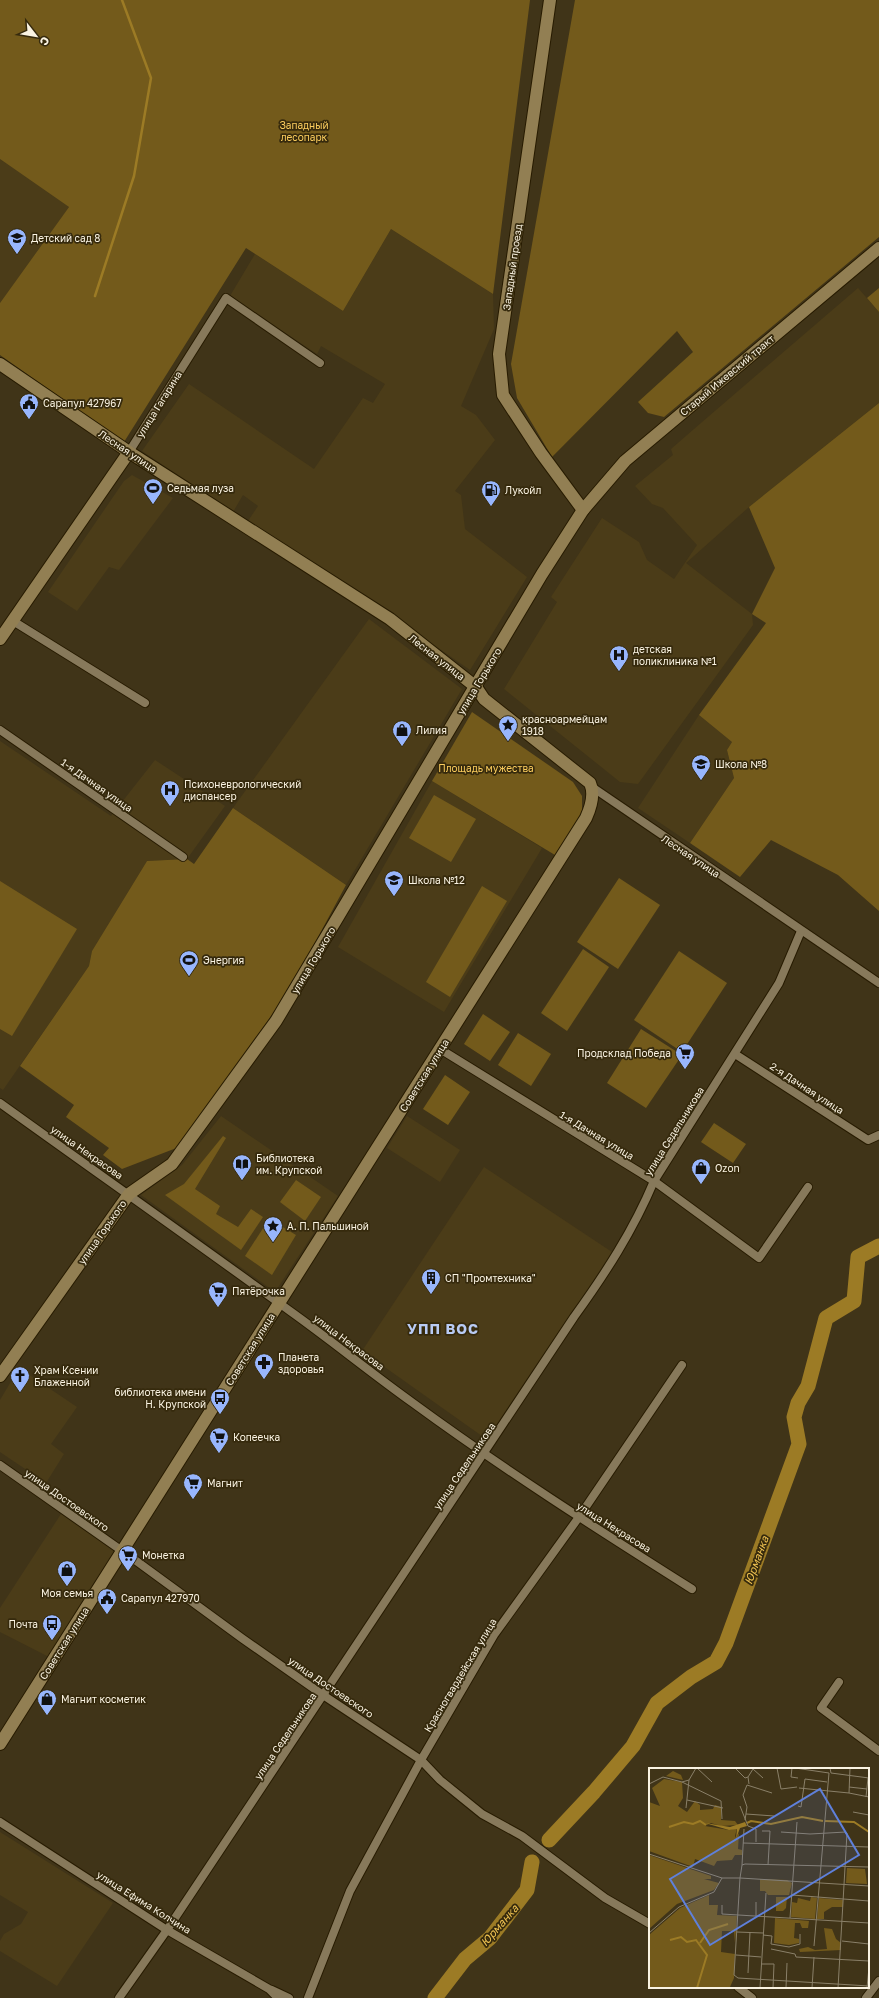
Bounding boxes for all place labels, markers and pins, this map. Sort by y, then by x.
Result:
school or university icon: Детский сад 8 [6,227,28,255]
place label: Детский сад 8 [31,232,100,244]
public building icon: Сарапул 427967 [18,392,40,420]
place label: Сарапул 427967 [43,397,122,409]
sports icon: Седьмая луза [142,477,164,505]
fuel station icon: Лукойл [480,479,502,507]
place label: Седьмая луза [167,482,234,494]
place label: Лукойл [505,484,541,496]
place label: детская поликлиника №1 [633,643,717,667]
hospital icon: детская поликлиника №1 [608,644,630,672]
place label: красноармейцам 1918 [522,713,607,737]
place icon: красноармейцам 1918 [497,714,519,742]
shop icon: Лилия [391,719,413,747]
place label: Лилия [416,724,447,736]
school or university icon: Школа №8 [690,753,712,781]
place label: Школа №8 [715,758,767,770]
place label: Психоневрологический диспансер [184,778,301,802]
hospital icon: Психоневрологический диспансер [159,779,181,807]
school or university icon: Школа №12 [383,869,405,897]
place label: Школа №12 [408,874,465,886]
sports icon: Энергия [178,949,200,977]
place label: Энергия [203,954,244,966]
supermarket icon: Продсклад Победа [674,1042,696,1070]
place label: Продсклад Победа [577,1047,671,1059]
place label: Библиотека им. Крупской [256,1152,322,1176]
library icon: Библиотека им. Крупской [231,1153,253,1181]
shop icon: Ozon [690,1157,712,1185]
place label: Ozon [715,1162,740,1174]
place icon: А. П. Пальшиной [262,1215,284,1243]
place label: А. П. Пальшиной [287,1220,369,1232]
building icon: СП "Промтехника" [420,1267,442,1295]
place label: СП "Промтехника" [445,1272,536,1284]
supermarket icon: Пятёрочка [207,1280,229,1308]
place label: Пятёрочка [232,1285,285,1297]
place label: Планета здоровья [278,1351,324,1375]
pharmacy icon: Планета здоровья [253,1352,275,1380]
place label: Храм Ксении Блаженной [34,1364,98,1388]
church icon: Храм Ксении Блаженной [9,1365,31,1393]
place label: библиотека имени Н. Крупской [115,1386,206,1410]
bus stop icon: библиотека имени Н. Крупской [209,1387,231,1415]
supermarket icon: Копеечка [208,1426,230,1454]
place label: Копеечка [233,1431,280,1443]
supermarket icon: Магнит [182,1472,204,1500]
place label: Магнит [207,1477,243,1489]
supermarket icon: Монетка [117,1544,139,1572]
place label: Монетка [142,1549,185,1561]
shop icon: Моя семья [56,1559,78,1587]
place label: Моя семья [41,1587,93,1599]
public building icon: Сарапул 427970 [96,1587,118,1615]
place label: Сарапул 427970 [121,1592,200,1604]
bus stop icon: Почта [41,1613,63,1641]
place label: Почта [9,1618,38,1630]
shop icon: Магнит косметик [36,1688,58,1716]
place label: Магнит косметик [61,1693,146,1705]

